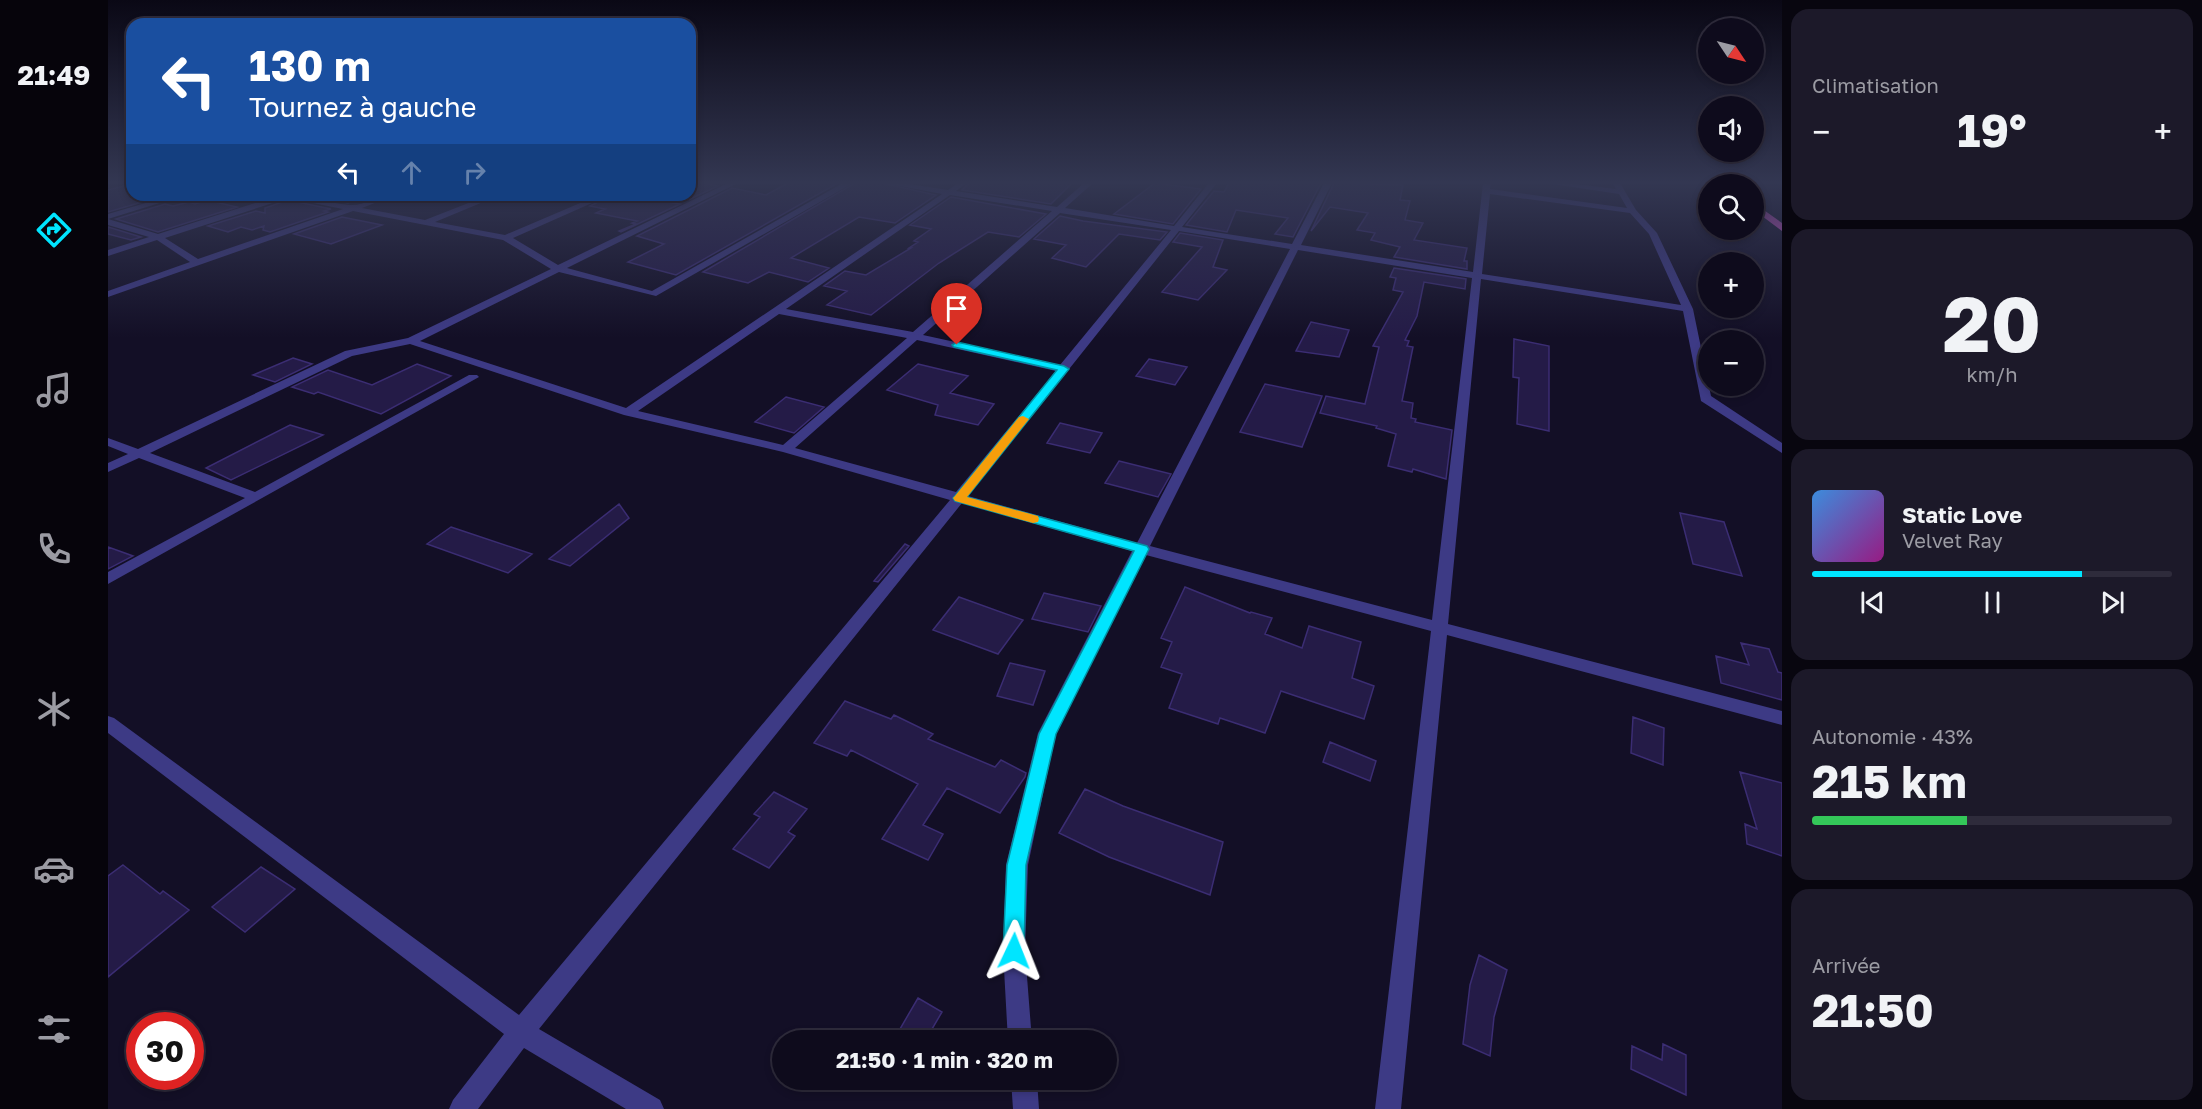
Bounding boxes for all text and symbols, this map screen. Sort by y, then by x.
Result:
north arrow [1698,18,1764,84]
map controls [1698,18,1764,396]
text: 130 m [249,40,371,90]
icon: left [150,42,228,120]
text: 21:49 [17,59,91,91]
text: Climatisation [1812,73,1939,97]
text: Tournez à gauche [249,91,476,123]
button: sound [1698,96,1764,162]
text: 19° [1957,103,2027,157]
text: − [1812,112,1830,151]
text: + [2154,112,2172,151]
icon: left [332,156,365,189]
icon: ahead [395,156,428,189]
icon: right [458,156,491,189]
button: search [1698,174,1764,240]
icon: directions [33,209,75,251]
button: + [1698,252,1764,318]
text: 20 [1943,276,2041,369]
pin [931,283,982,345]
icon: arrive [940,292,973,325]
button: − [1698,330,1764,396]
text: km/h [1967,362,2017,386]
icon: music [33,369,75,411]
text: Static Love [1902,501,2022,528]
icon: phone [33,528,75,570]
text: Velvet Ray [1902,528,2003,552]
icon: previous [1856,586,1889,619]
icon: pause [1976,586,2009,619]
icon: next [2096,586,2129,619]
icon: climate [33,688,75,730]
text: Autonomie · 43% [1812,724,1973,748]
text: 215 km [1812,754,1967,808]
icon: car [33,848,75,890]
position arrow [982,919,1046,983]
text: Arrivée [1812,953,1880,977]
text: 21:50 [1812,983,1934,1037]
icon: filters [33,1008,75,1050]
speed limit sign: 30 [126,1012,204,1090]
text: 21:50 · 1 min · 320 m [836,1046,1053,1073]

